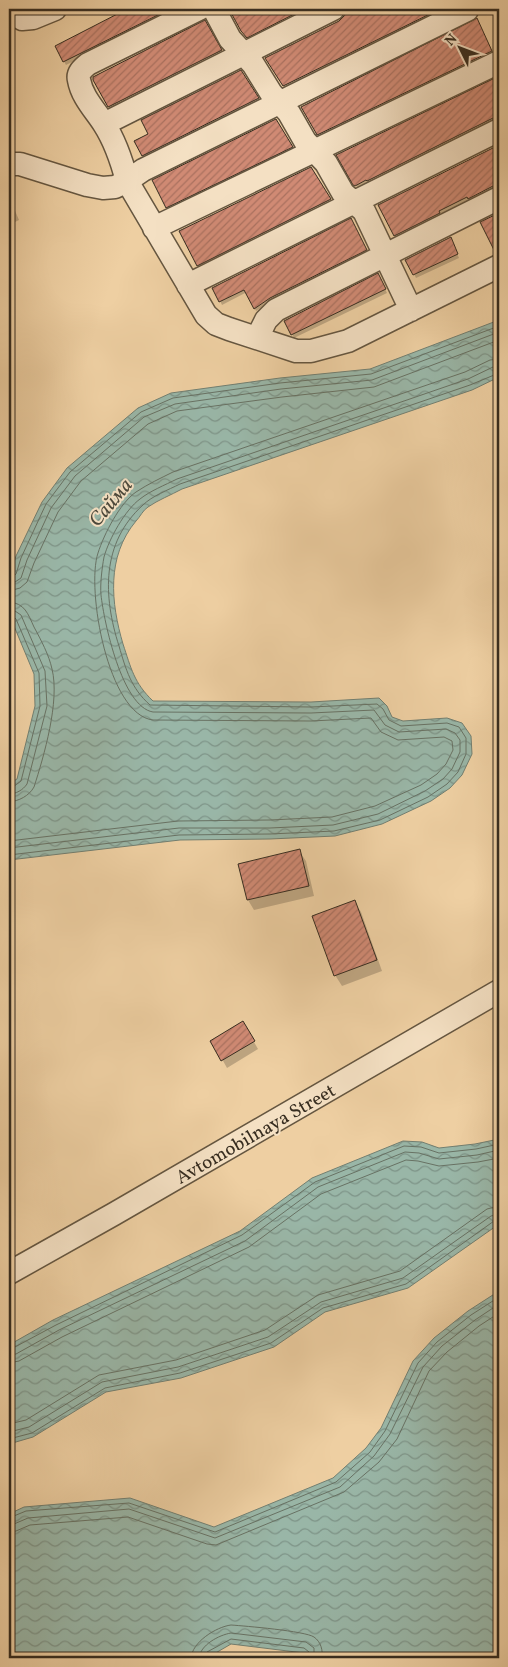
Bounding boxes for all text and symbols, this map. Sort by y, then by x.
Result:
north arrow [436,22,486,72]
text: N [441,30,462,50]
water label: Сайма [83,473,140,534]
street label: Avtomobilnaya Street [171,1078,341,1191]

